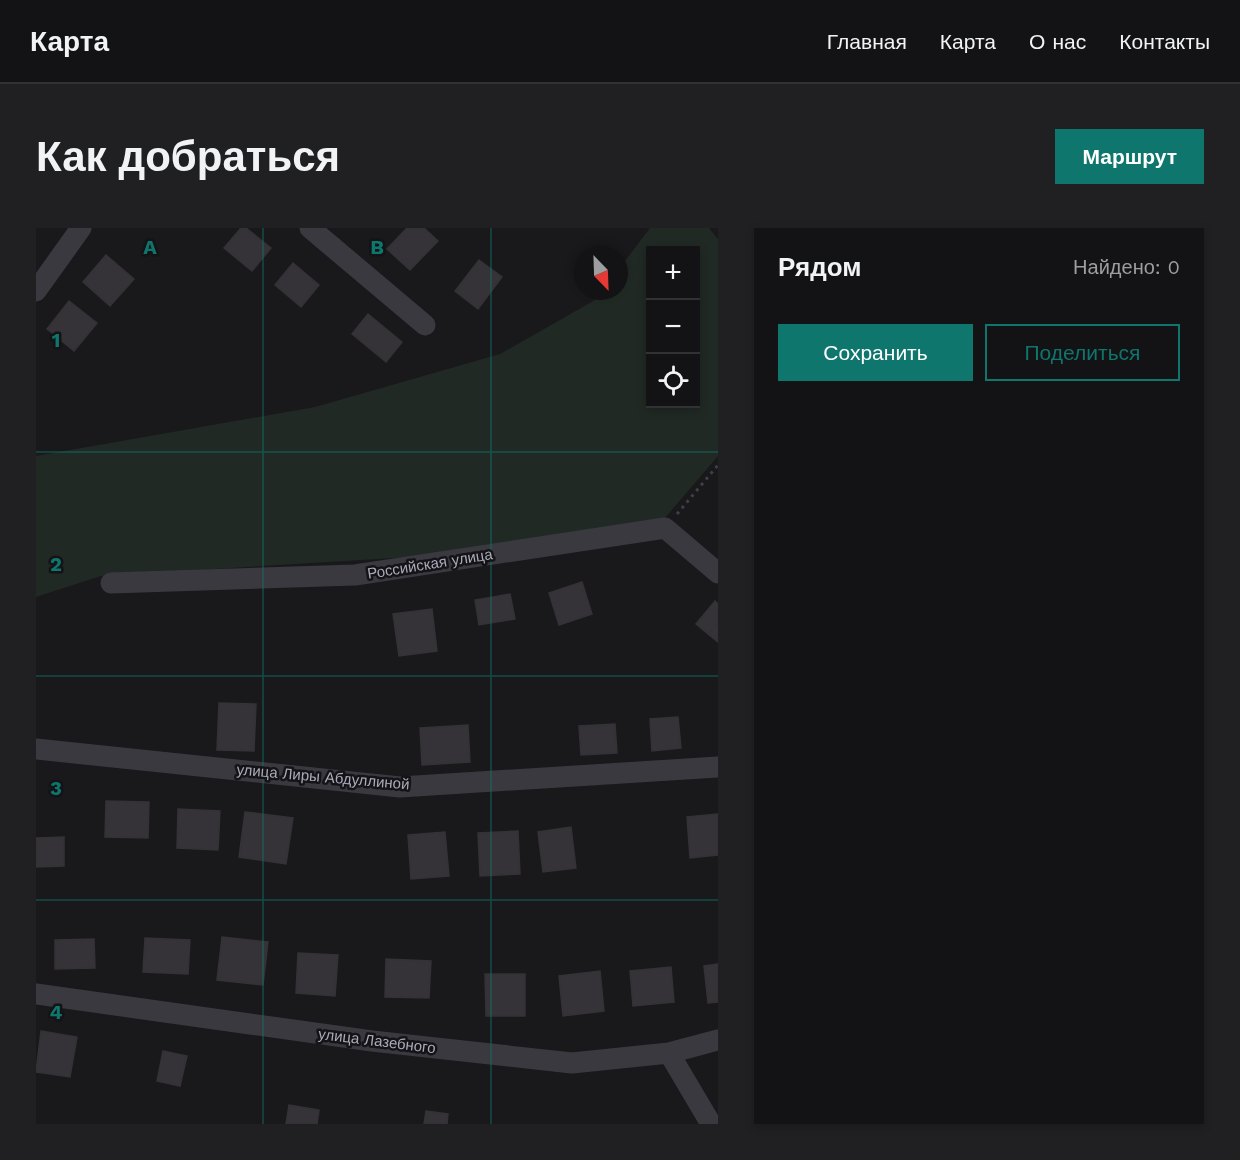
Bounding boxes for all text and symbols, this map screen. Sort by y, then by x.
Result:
text: Карта [30,25,109,58]
text: Главная [827,29,907,54]
text: Карта [940,29,996,54]
text: О нас [1029,29,1086,54]
text: Контакты [1119,29,1210,54]
button: Маршрут [1055,129,1204,184]
text: Как добраться [36,132,340,181]
text: A [143,235,157,259]
text: B [370,235,384,259]
north arrow [574,246,628,300]
map controls [646,246,700,408]
button: + [646,246,700,300]
text: Рядом [778,252,861,282]
text: Найдено: 0 [1073,255,1180,279]
button: − [646,300,700,354]
button: Сохранить [778,324,973,381]
button: Поделиться [985,324,1180,381]
text: 1 [52,328,60,352]
button: locate [646,354,700,408]
street label: Российская улица [366,545,495,583]
text: 2 [50,552,62,576]
street label: улица Лиры Абдуллиной [236,760,410,794]
text: 3 [50,776,62,800]
text: 4 [50,1000,63,1024]
street label: улица Лазебного [317,1025,437,1057]

